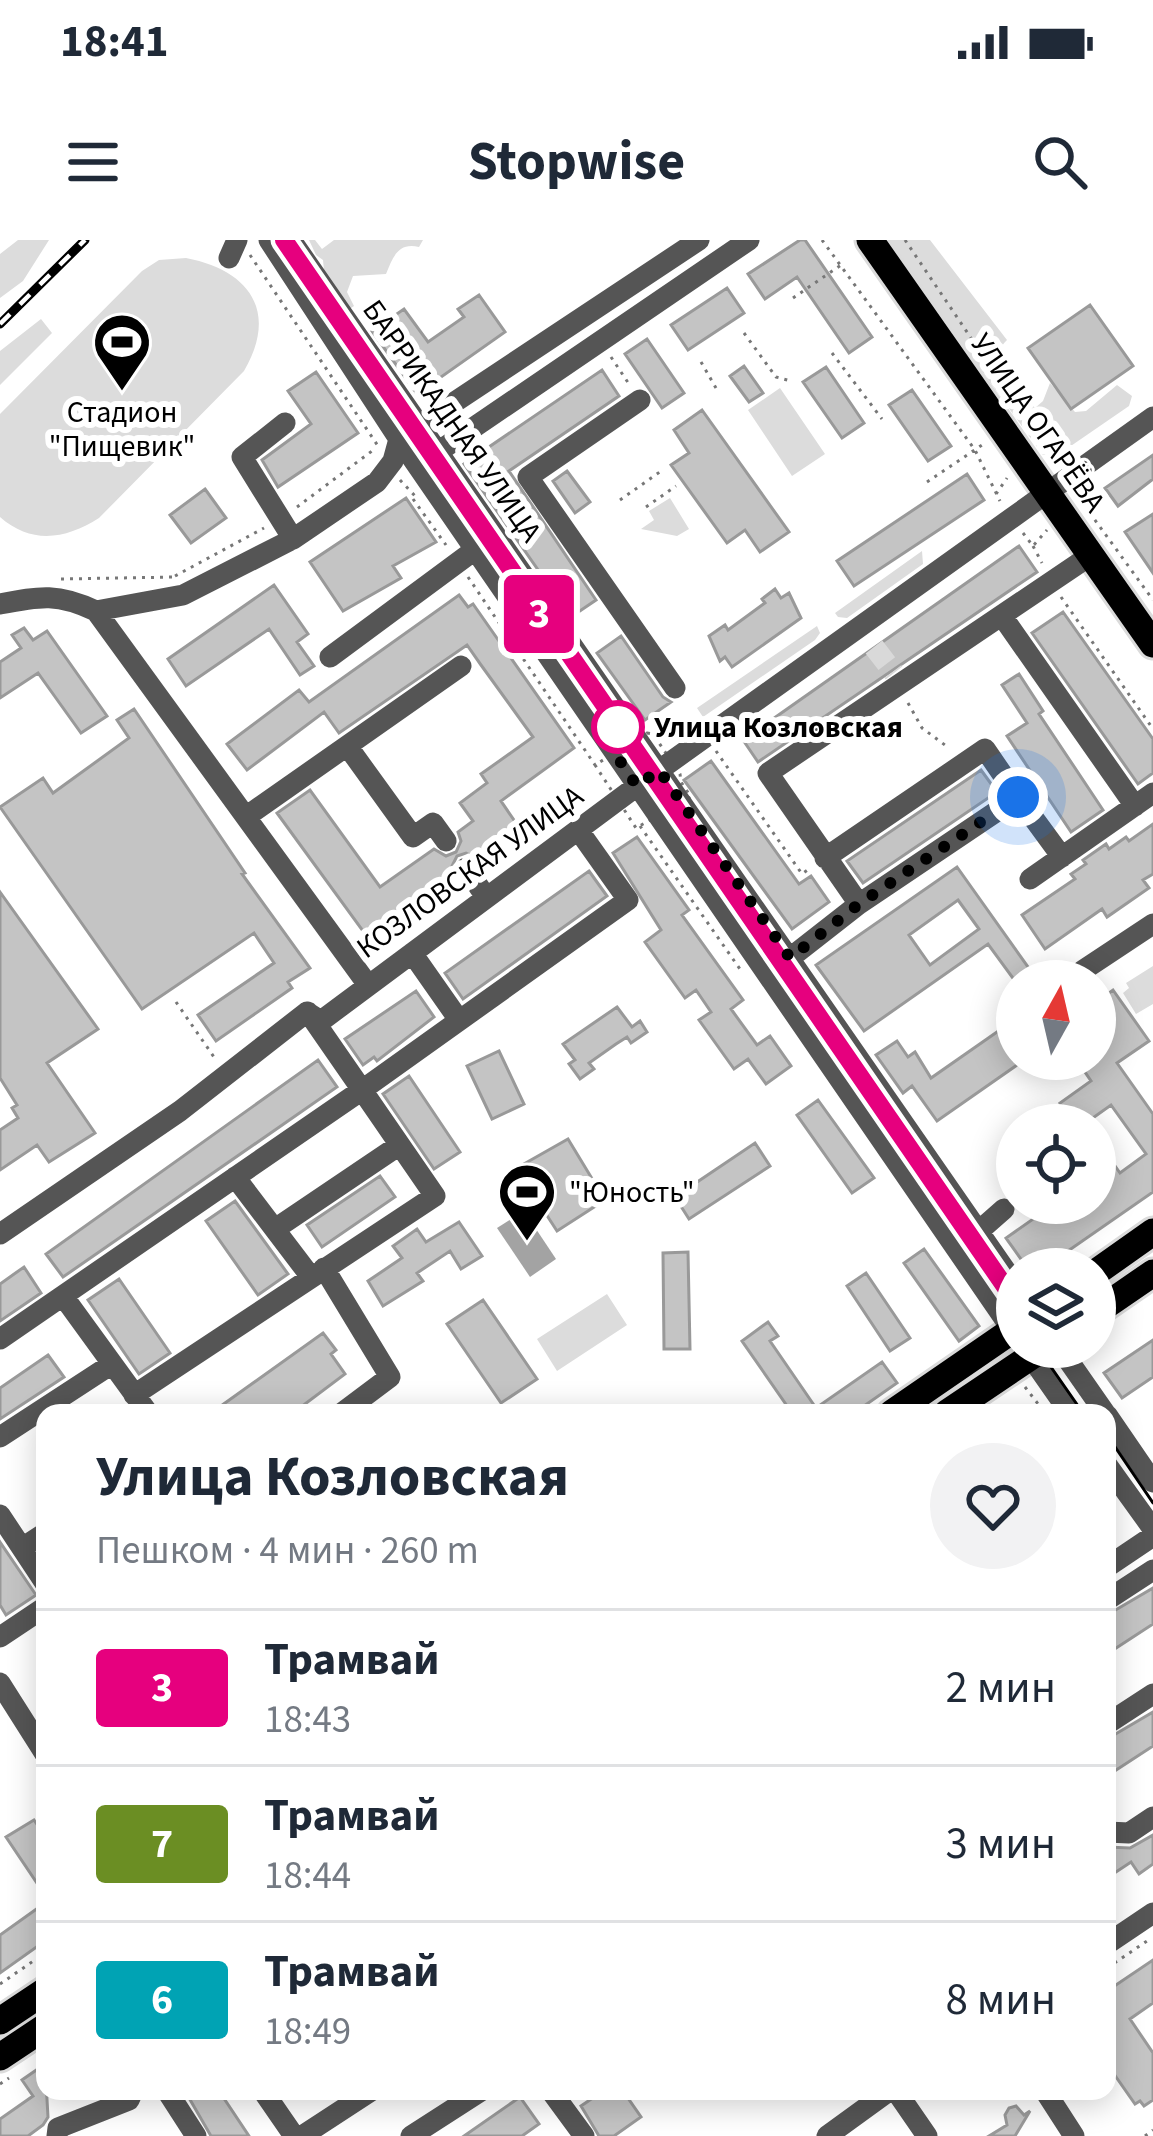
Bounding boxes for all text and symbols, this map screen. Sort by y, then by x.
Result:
text: 18:41 [60,10,169,74]
text: Stopwise [468,124,685,201]
icon: menu [60,129,126,195]
icon: search [1027,129,1093,195]
street label: БАРРИКАДНАЯ УЛИЦА [352,291,552,552]
sports icon: Стадион "Пищевик" [91,311,153,393]
street label: УЛИЦА ОГАРЁВА [960,325,1116,522]
place label: Стадион "Пищевик" [49,391,195,468]
line badge: 3 [500,575,578,653]
text: 3 [528,584,550,644]
marker: Улица Козловская [593,702,643,752]
place label: Улица Козловская [654,706,903,749]
your location [988,767,1048,827]
street label: КОЗЛОВСКАЯ УЛИЦА [348,775,593,969]
north arrow [996,960,1116,1080]
map controls [996,960,1116,1368]
button: locate [996,1104,1116,1224]
sports icon: "Юность" [496,1161,558,1243]
place label: "Юность" [569,1171,694,1214]
button: layers [996,1248,1116,1368]
text: Улица Козловская [96,1437,569,1518]
button: heart [930,1443,1056,1569]
text: Пешком · 4 мин · 260 m [96,1523,479,1579]
text: Трамвай [264,1628,440,1692]
text: 2 мин [945,1656,1056,1720]
text: 3 [151,1658,173,1718]
text: 18:43 [264,1692,351,1748]
text: Трамвай [264,1784,440,1848]
text: 3 мин [945,1812,1056,1876]
text: 7 [151,1814,173,1874]
text: 18:44 [264,1848,351,1904]
text: Трамвай [264,1940,440,2004]
text: 8 мин [945,1968,1056,2032]
text: 6 [151,1970,173,2030]
text: 18:49 [264,2004,351,2060]

